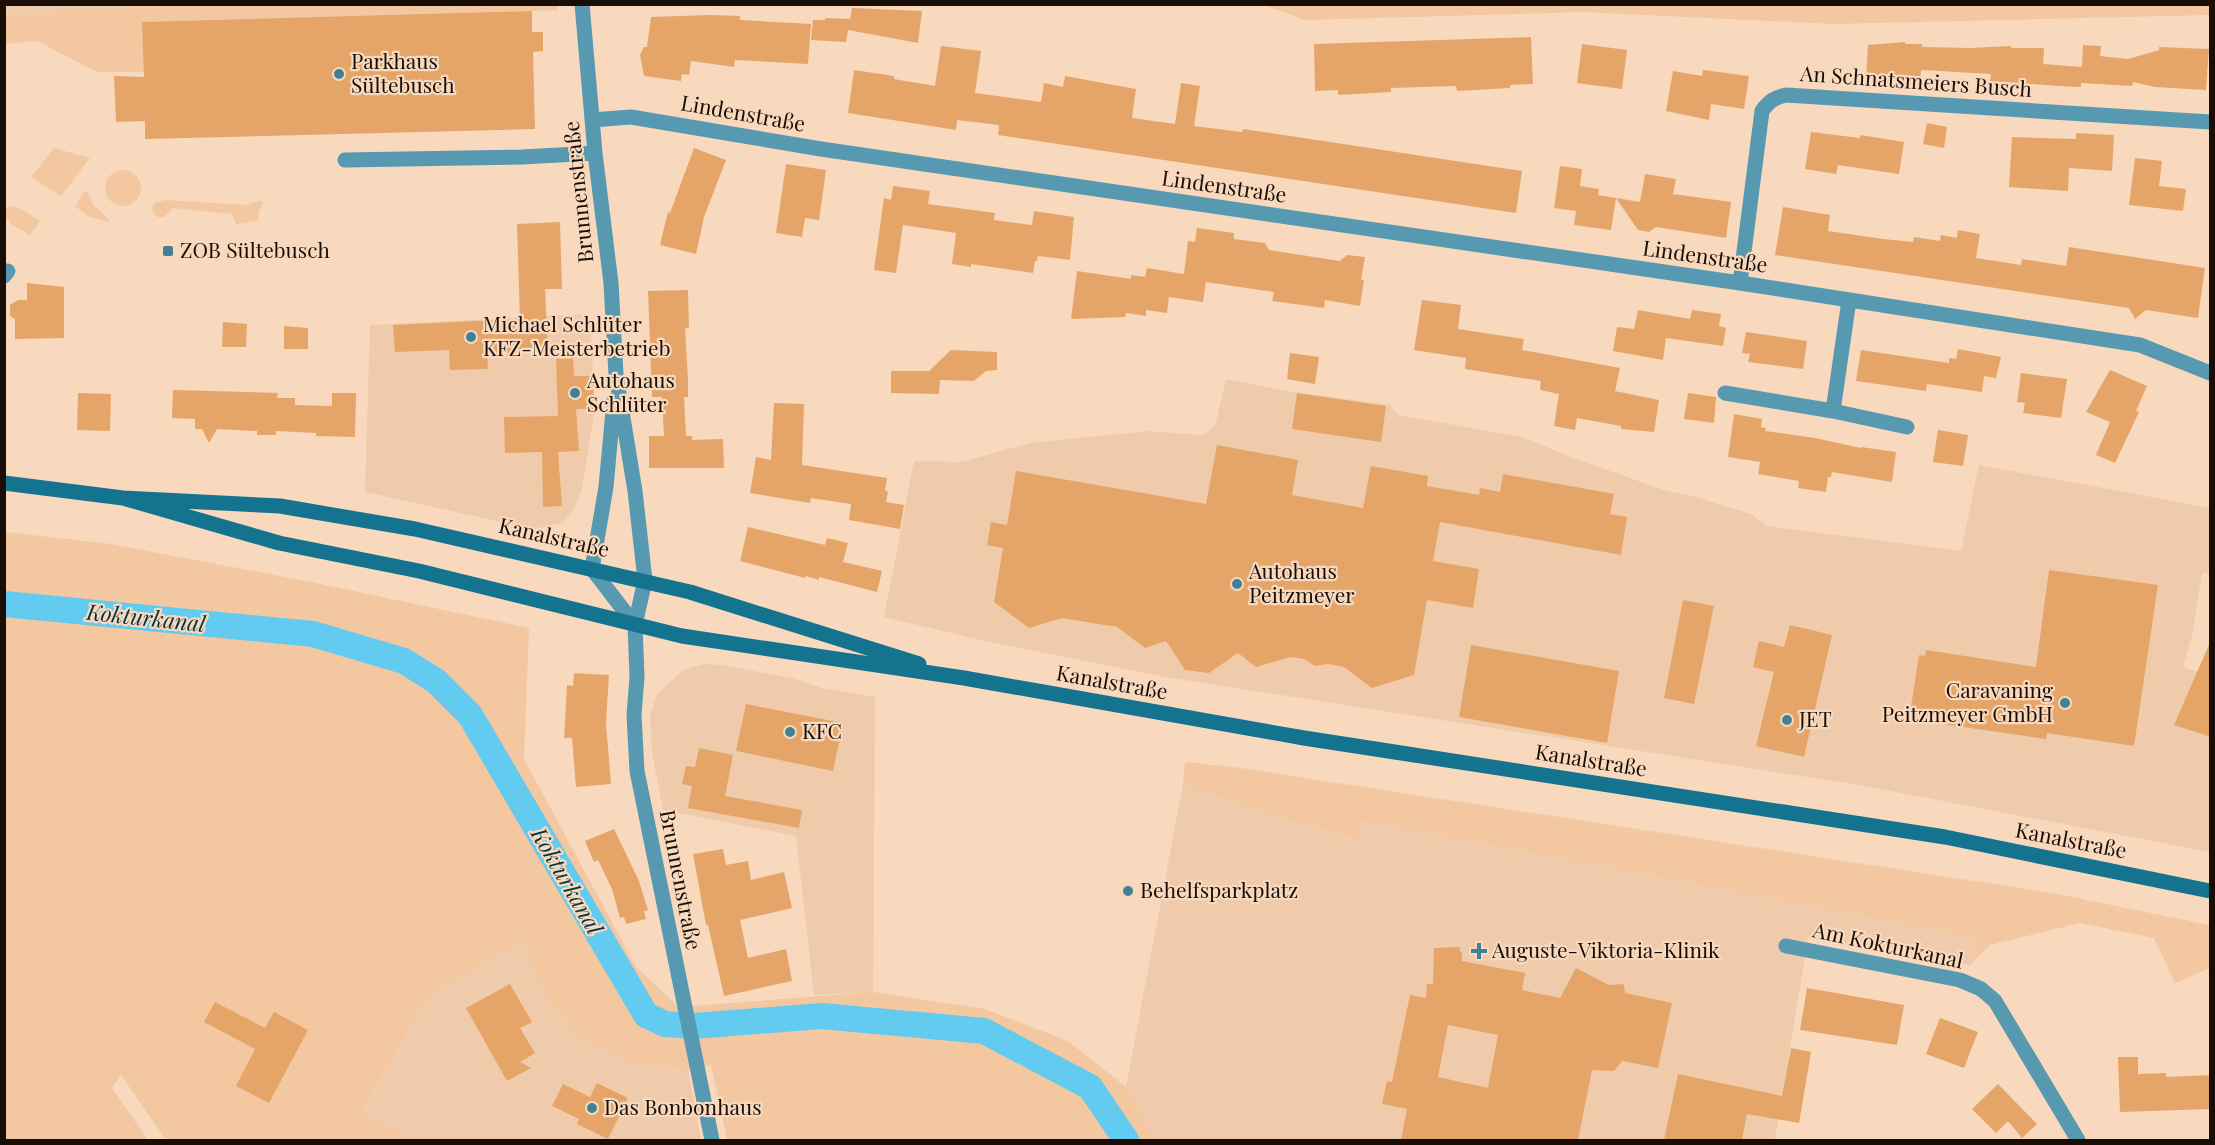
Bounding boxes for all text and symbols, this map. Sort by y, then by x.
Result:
place label: Parkhaus Sültebusch [351,46,455,98]
street label: An Schnatsmeiers Busch [1798,58,2033,102]
marker: Parkhaus Sültebusch [332,67,346,81]
street label: Lindenstraße [679,87,808,137]
street label: Brunnenstraße [556,120,598,264]
street label: Lindenstraße [1160,162,1289,208]
street label: Lindenstraße [1641,232,1770,278]
place label: ZOB Sültebusch [180,235,330,263]
marker: ZOB Sültebusch [161,244,175,258]
place label: Michael Schlüter KFZ-Meisterbetrieb [483,309,671,361]
marker: Michael Schlüter KFZ-Meisterbetrieb [464,330,478,344]
place label: Autohaus Schlüter [586,365,675,417]
marker: Autohaus Schlüter [568,386,582,400]
street label: Kanalstraße [496,510,613,562]
place label: Autohaus Peitzmeyer [1248,556,1355,608]
marker: Autohaus Peitzmeyer [1230,577,1244,591]
water label: Kokturkanal [84,596,208,638]
street label: Kanalstraße [1054,657,1170,705]
place label: Caravaning Peitzmeyer GmbH [1882,675,2053,727]
marker: Caravaning Peitzmeyer GmbH [2058,696,2072,710]
place label: JET [1798,704,1832,732]
marker: JET [1780,713,1794,727]
place label: KFC [802,716,842,744]
marker: KFC [783,725,797,739]
street label: Kanalstraße [1533,736,1649,782]
street label: Brunnenstraße [655,807,709,952]
street label: Kanalstraße [2013,815,2129,864]
water label: Kokturkanal [525,821,611,940]
place label: Behelfsparkplatz [1140,875,1298,903]
marker: Behelfsparkplatz [1121,884,1135,898]
street label: Am Kokturkanal [1810,914,1966,974]
place label: Auguste-Viktoria-Klinik [1491,935,1720,963]
marker: Auguste-Viktoria-Klinik [1470,942,1488,960]
place label: Das Bonbonhaus [604,1092,762,1120]
marker: Das Bonbonhaus [585,1101,599,1115]

